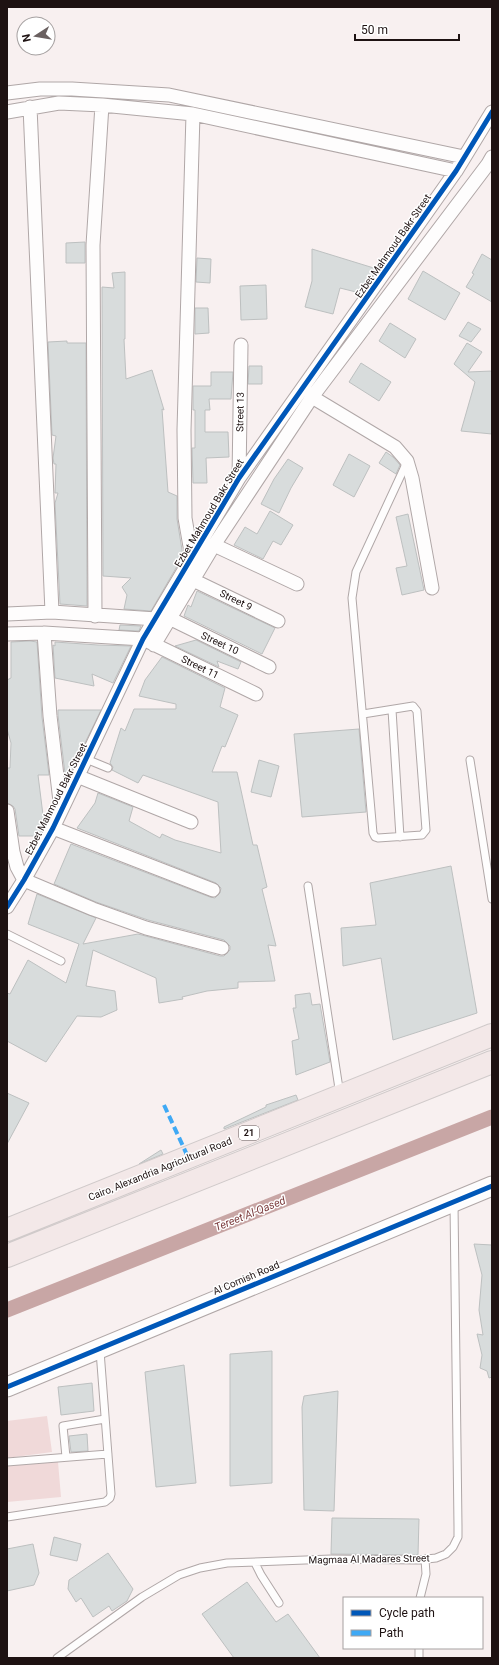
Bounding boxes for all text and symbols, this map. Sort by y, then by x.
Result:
north arrow [16,16,56,56]
scale bar [355,16,459,42]
text: 50 m [361,23,388,37]
text: N [19,33,34,43]
street label: Ezbet Mahmoud Bakr Street [353,192,433,300]
street label: Street 13 [234,392,246,432]
street label: Ezbet Mahmoud Bakr Street [172,457,246,569]
street label: Street 9 [218,587,254,613]
street label: Street 10 [199,630,241,657]
street label: Street 11 [180,653,220,681]
street label: Ezbet Mahmoud Bakr Street [23,741,89,857]
road number: 21 [239,1126,259,1140]
street label: Cairo, Alexandria Agricultural Road [87,1135,233,1203]
water label: Tereet Al-Qased [213,1193,288,1234]
street label: Al Cornish Road [211,1259,281,1297]
street label: Magmaa Al Madares Street [308,1552,430,1566]
legend [343,1597,483,1649]
text: Cycle path [379,1606,435,1620]
text: Path [379,1626,404,1640]

